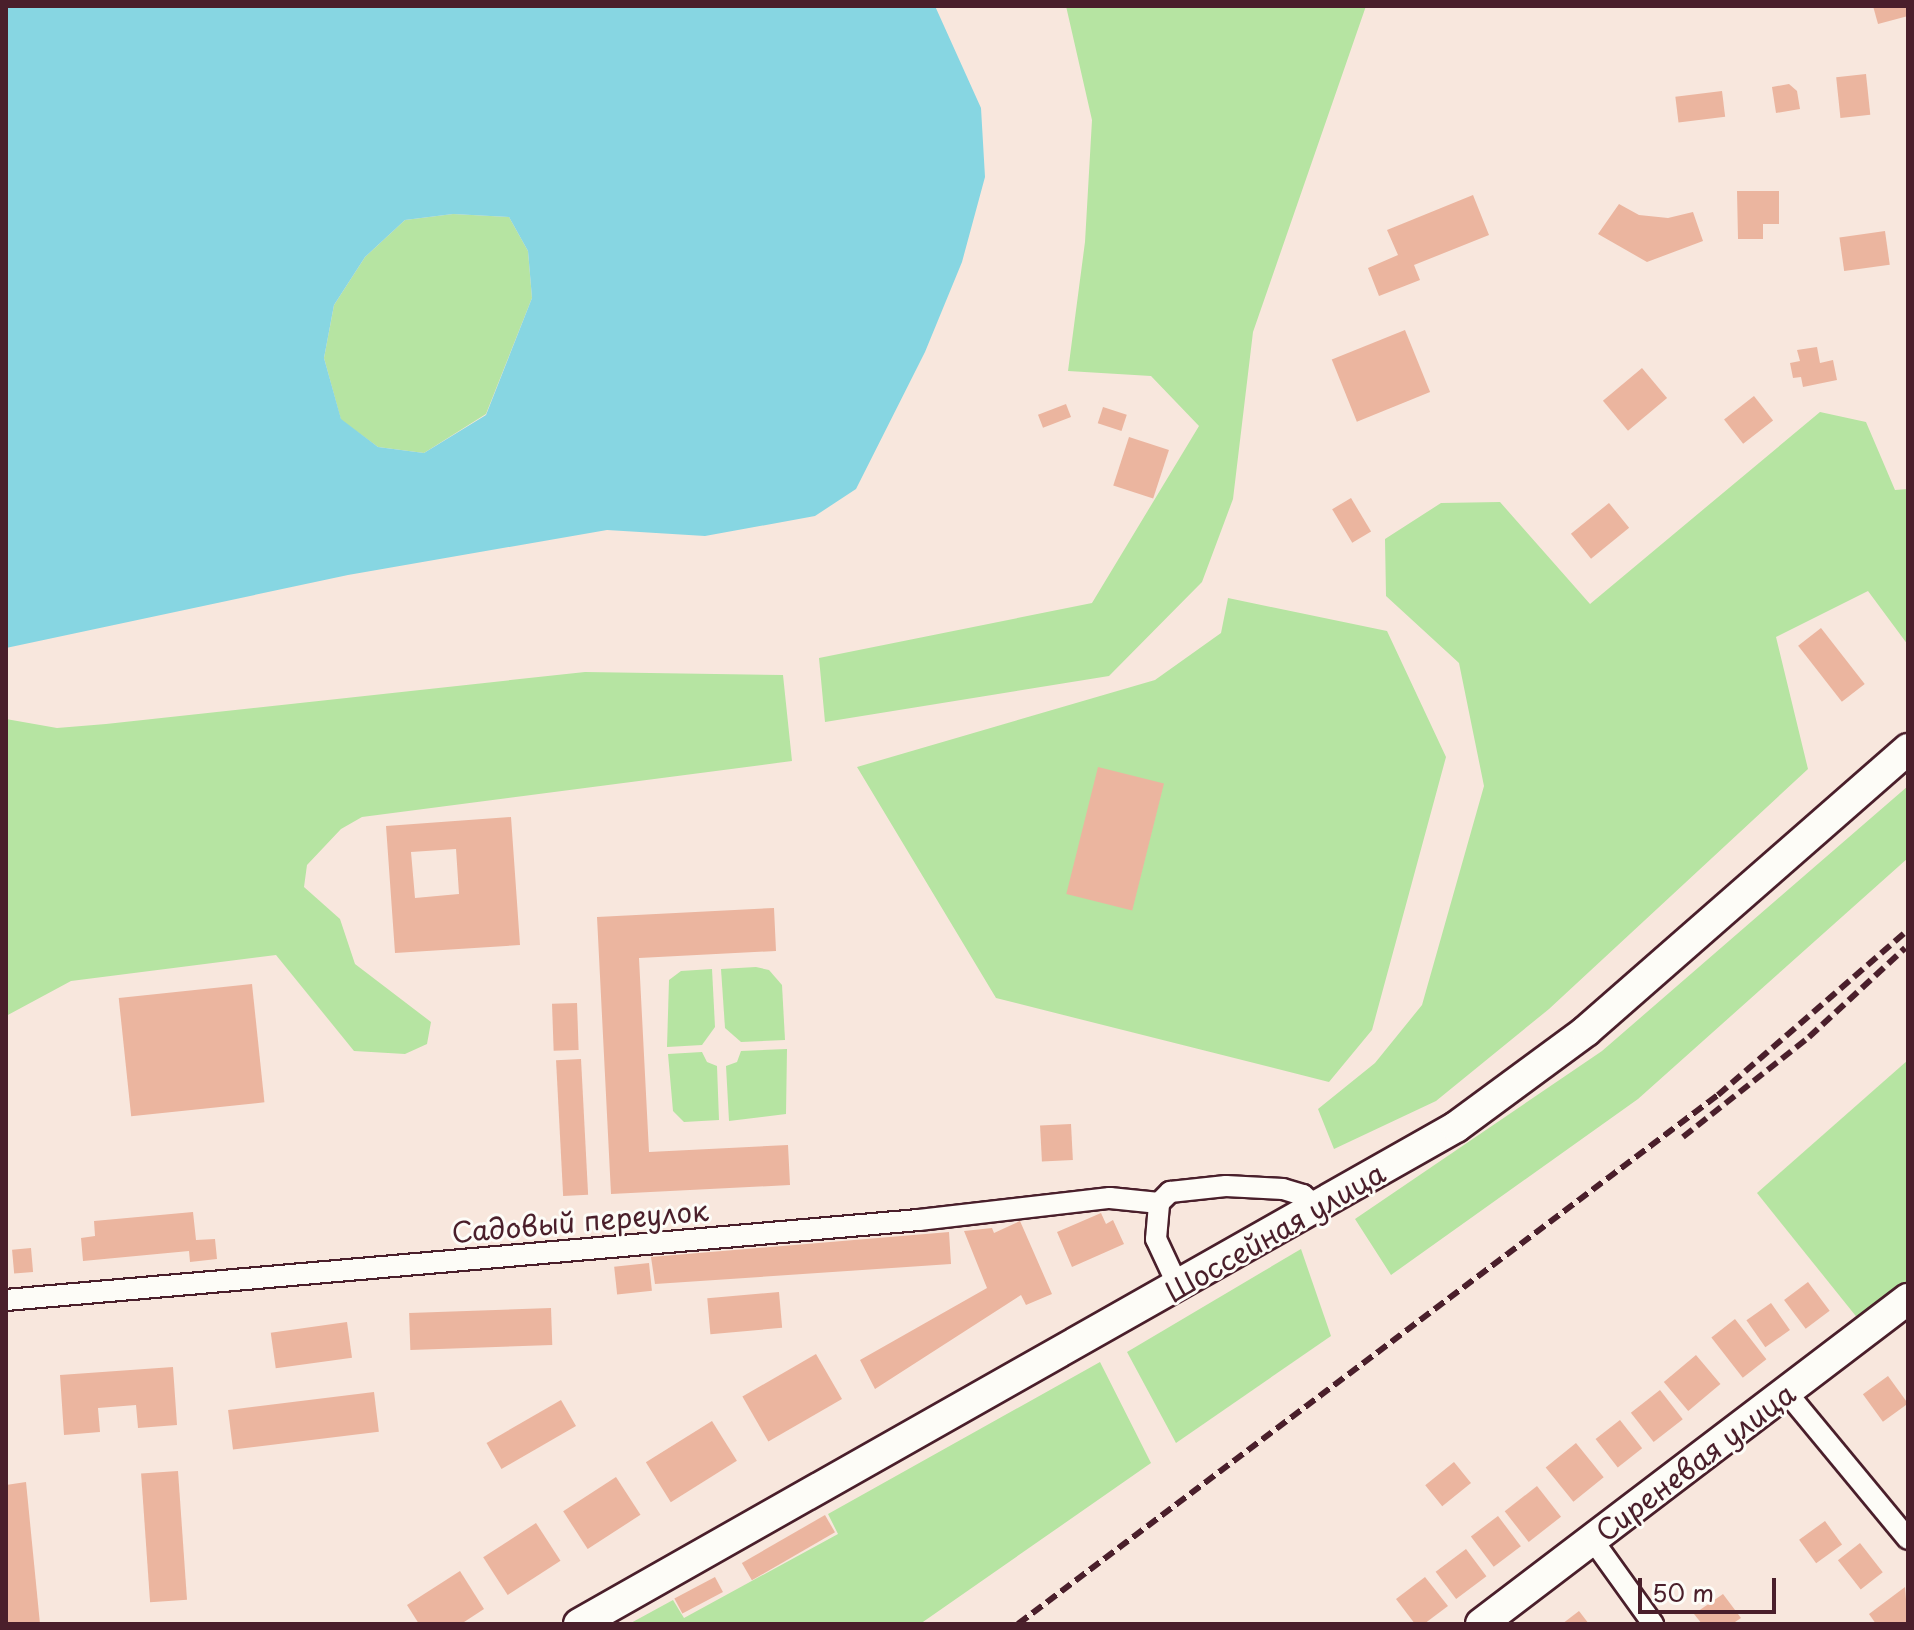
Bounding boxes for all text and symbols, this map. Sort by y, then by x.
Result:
street label: Шоссейная улица [1158,1155,1392,1309]
street label: Садовый переулок [451,1193,709,1249]
street label: Сиреневая улица [1589,1376,1801,1548]
scale bar [1642,1562,1780,1612]
text: 50 m [1652,1574,1714,1610]

